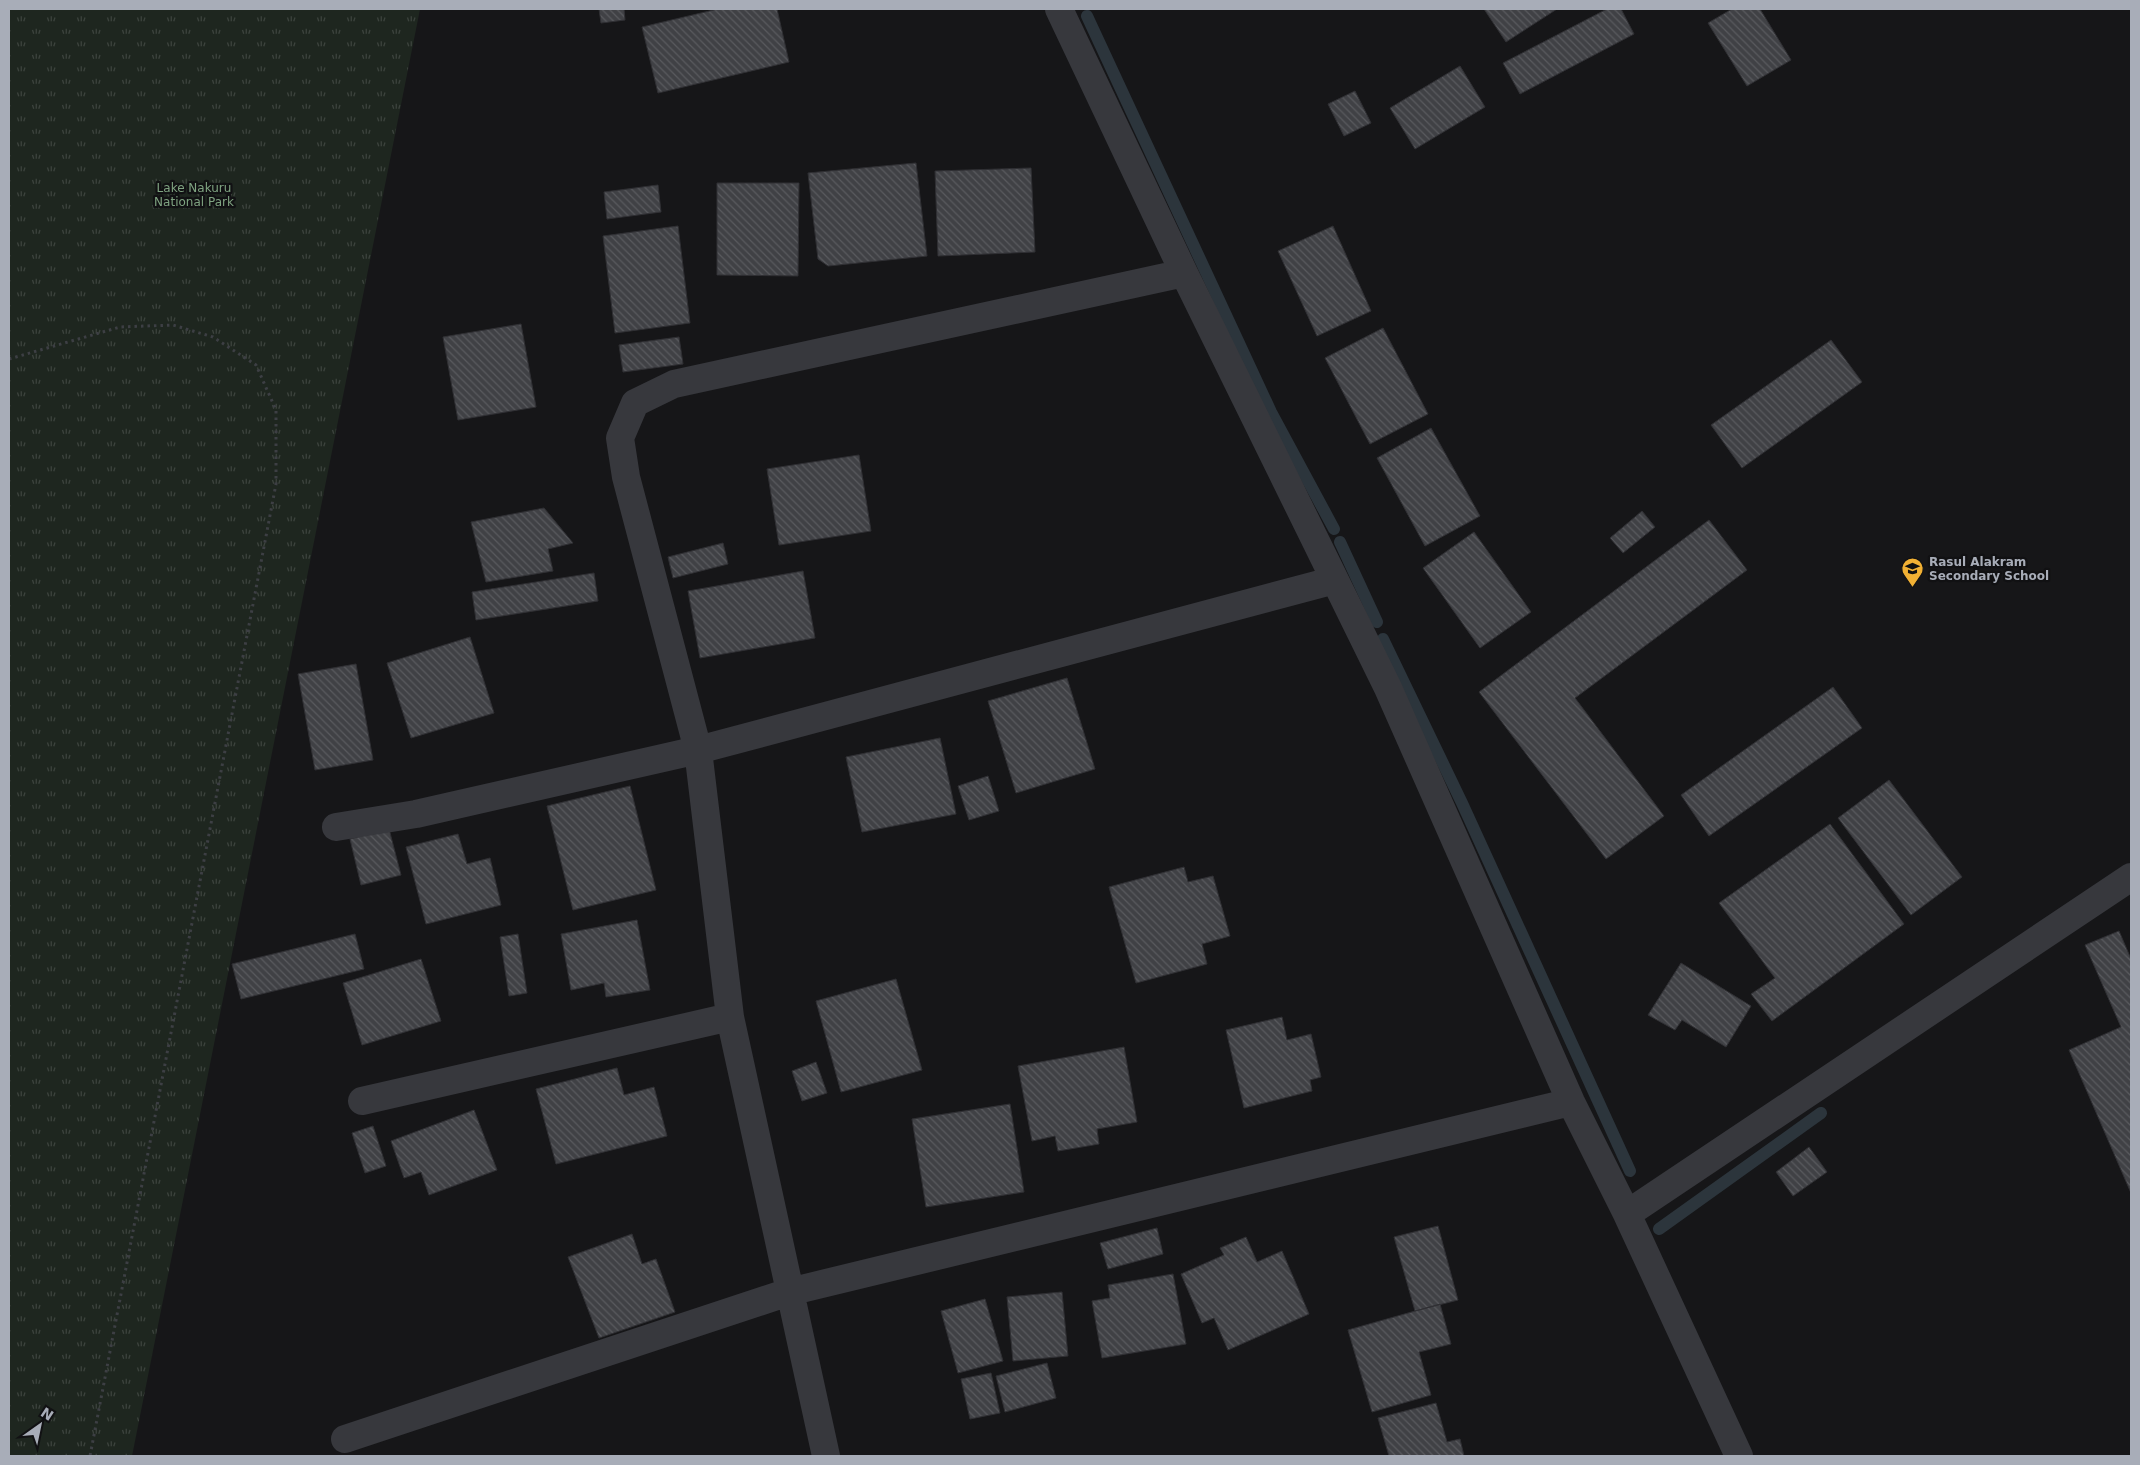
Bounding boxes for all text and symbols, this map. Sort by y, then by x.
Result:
park label: Lake Nakuru National Park [154,181,234,209]
place label: Rasul Alakram Secondary School [1929,555,2049,583]
school or university icon: Rasul Alakram Secondary School [1901,557,1925,588]
north arrow [15,1400,65,1450]
text: N [38,1404,56,1424]

